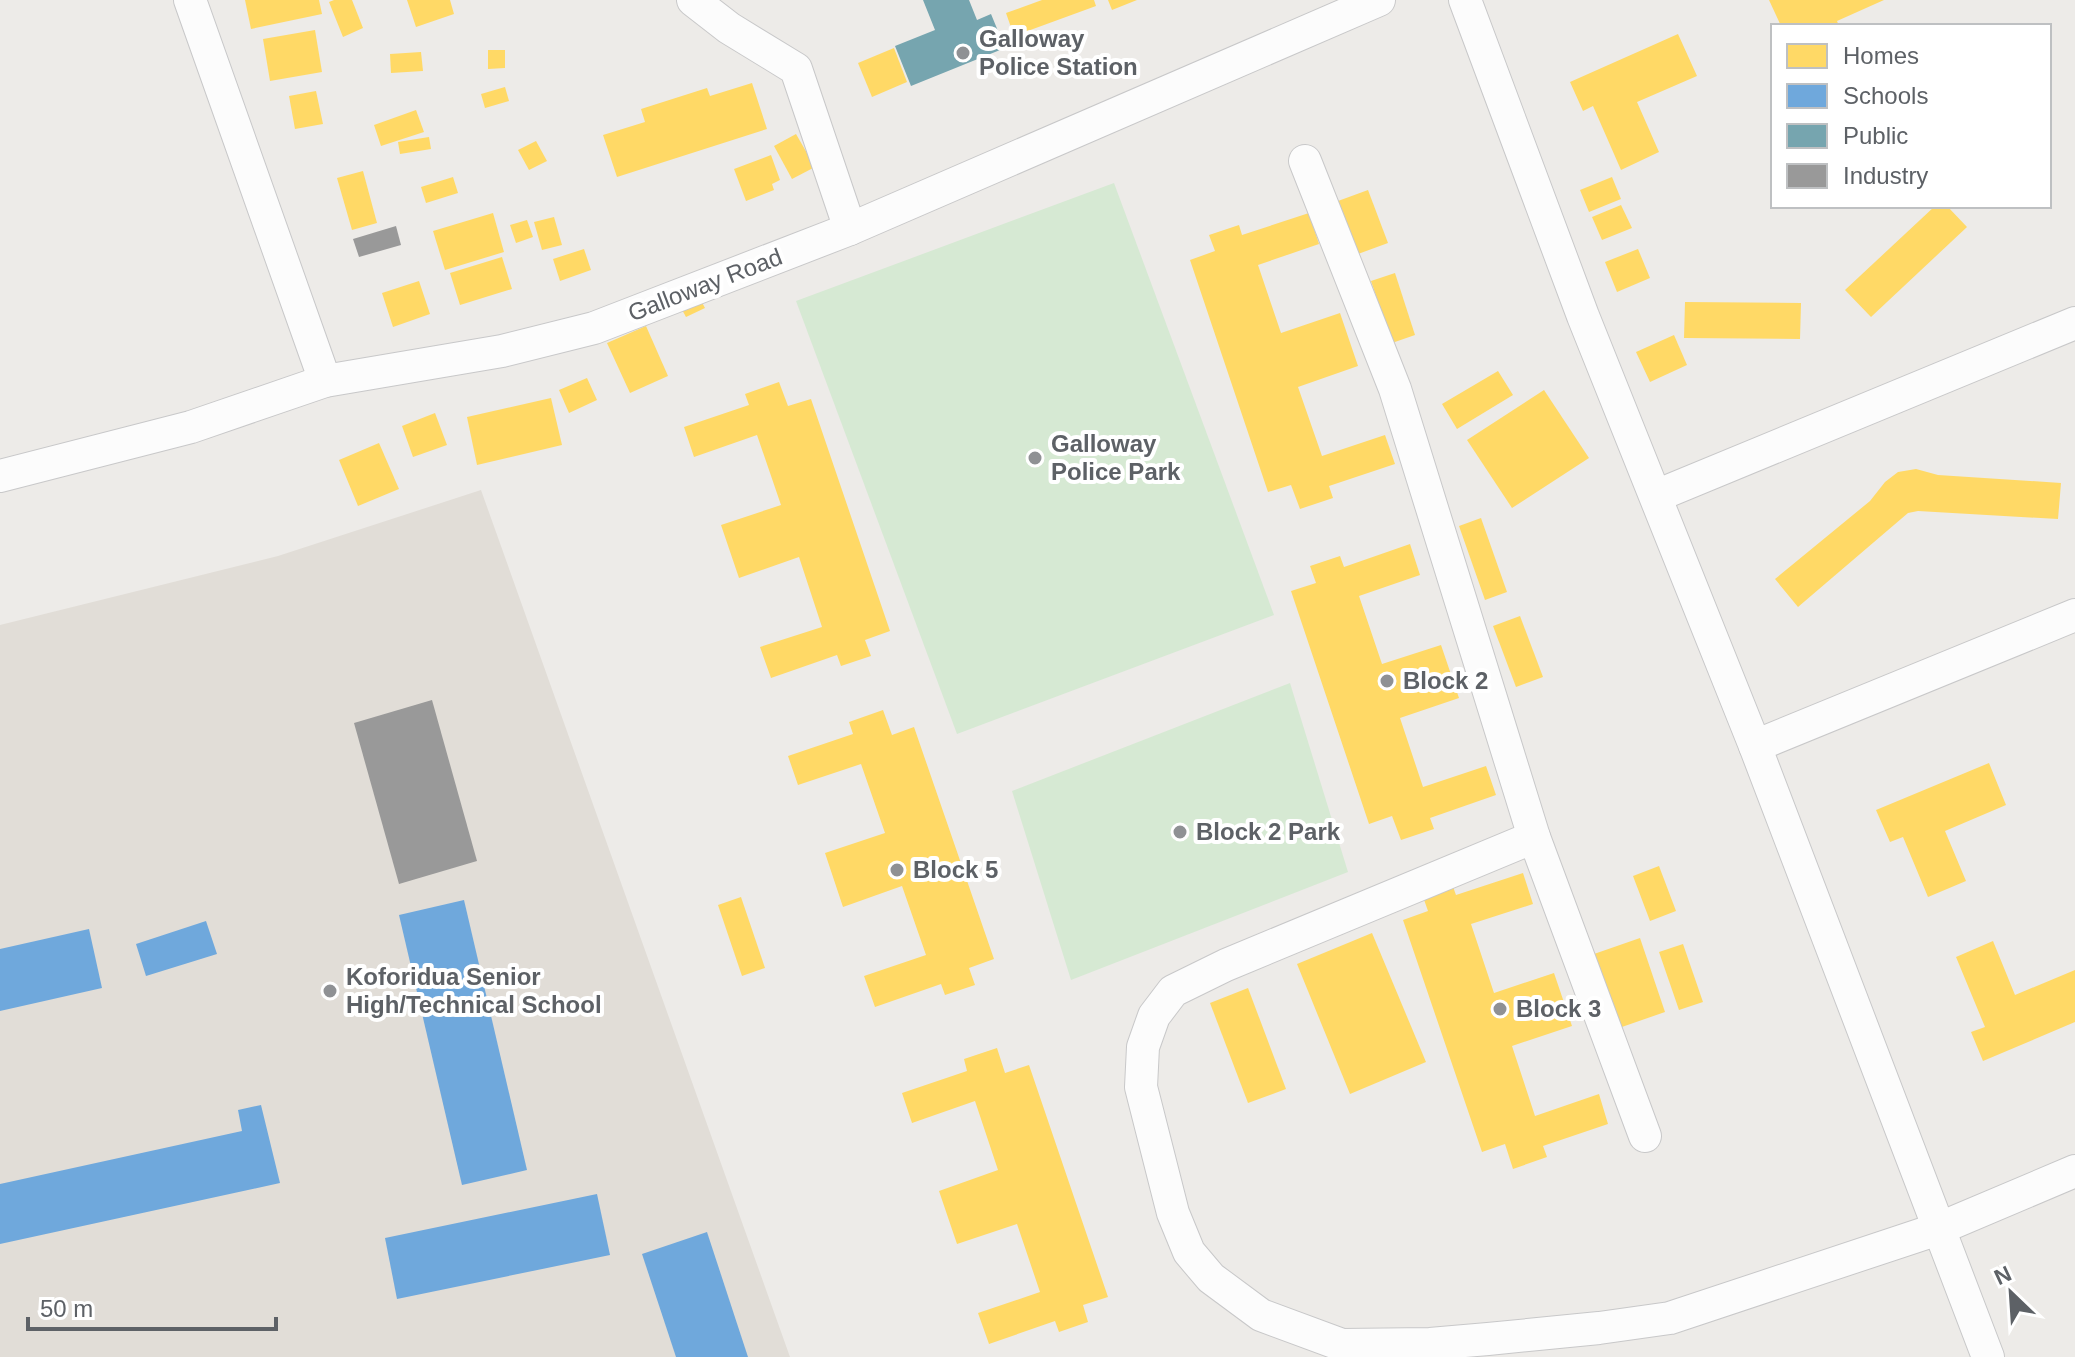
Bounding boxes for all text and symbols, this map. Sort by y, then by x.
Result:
legend [1771,24,2051,208]
place label: Galloway Police Station [979,25,1138,80]
text: Homes [1843,42,1919,69]
marker: Galloway Police Station [954,44,972,62]
text: Schools [1843,82,1928,109]
text: Public [1843,122,1908,149]
text: Industry [1843,162,1928,189]
street label: Galloway Road [624,243,786,326]
place label: Galloway Police Park [1051,430,1181,485]
marker: Galloway Police Park [1026,449,1044,467]
place label: Block 2 [1403,667,1488,694]
marker: Block 2 [1378,672,1396,690]
place label: Block 2 Park [1196,818,1341,845]
marker: Block 2 Park [1171,823,1189,841]
place label: Block 5 [913,856,998,883]
marker: Block 5 [888,861,906,879]
place label: Koforidua Senior High/Technical School [346,963,602,1018]
marker: Koforidua Senior High/Technical School [321,982,339,1000]
place label: Block 3 [1516,995,1601,1022]
marker: Block 3 [1491,1000,1509,1018]
north arrow [1971,1253,2051,1333]
text: N [1990,1261,2015,1290]
scale bar [28,1281,276,1331]
text: 50 m [40,1295,93,1322]

